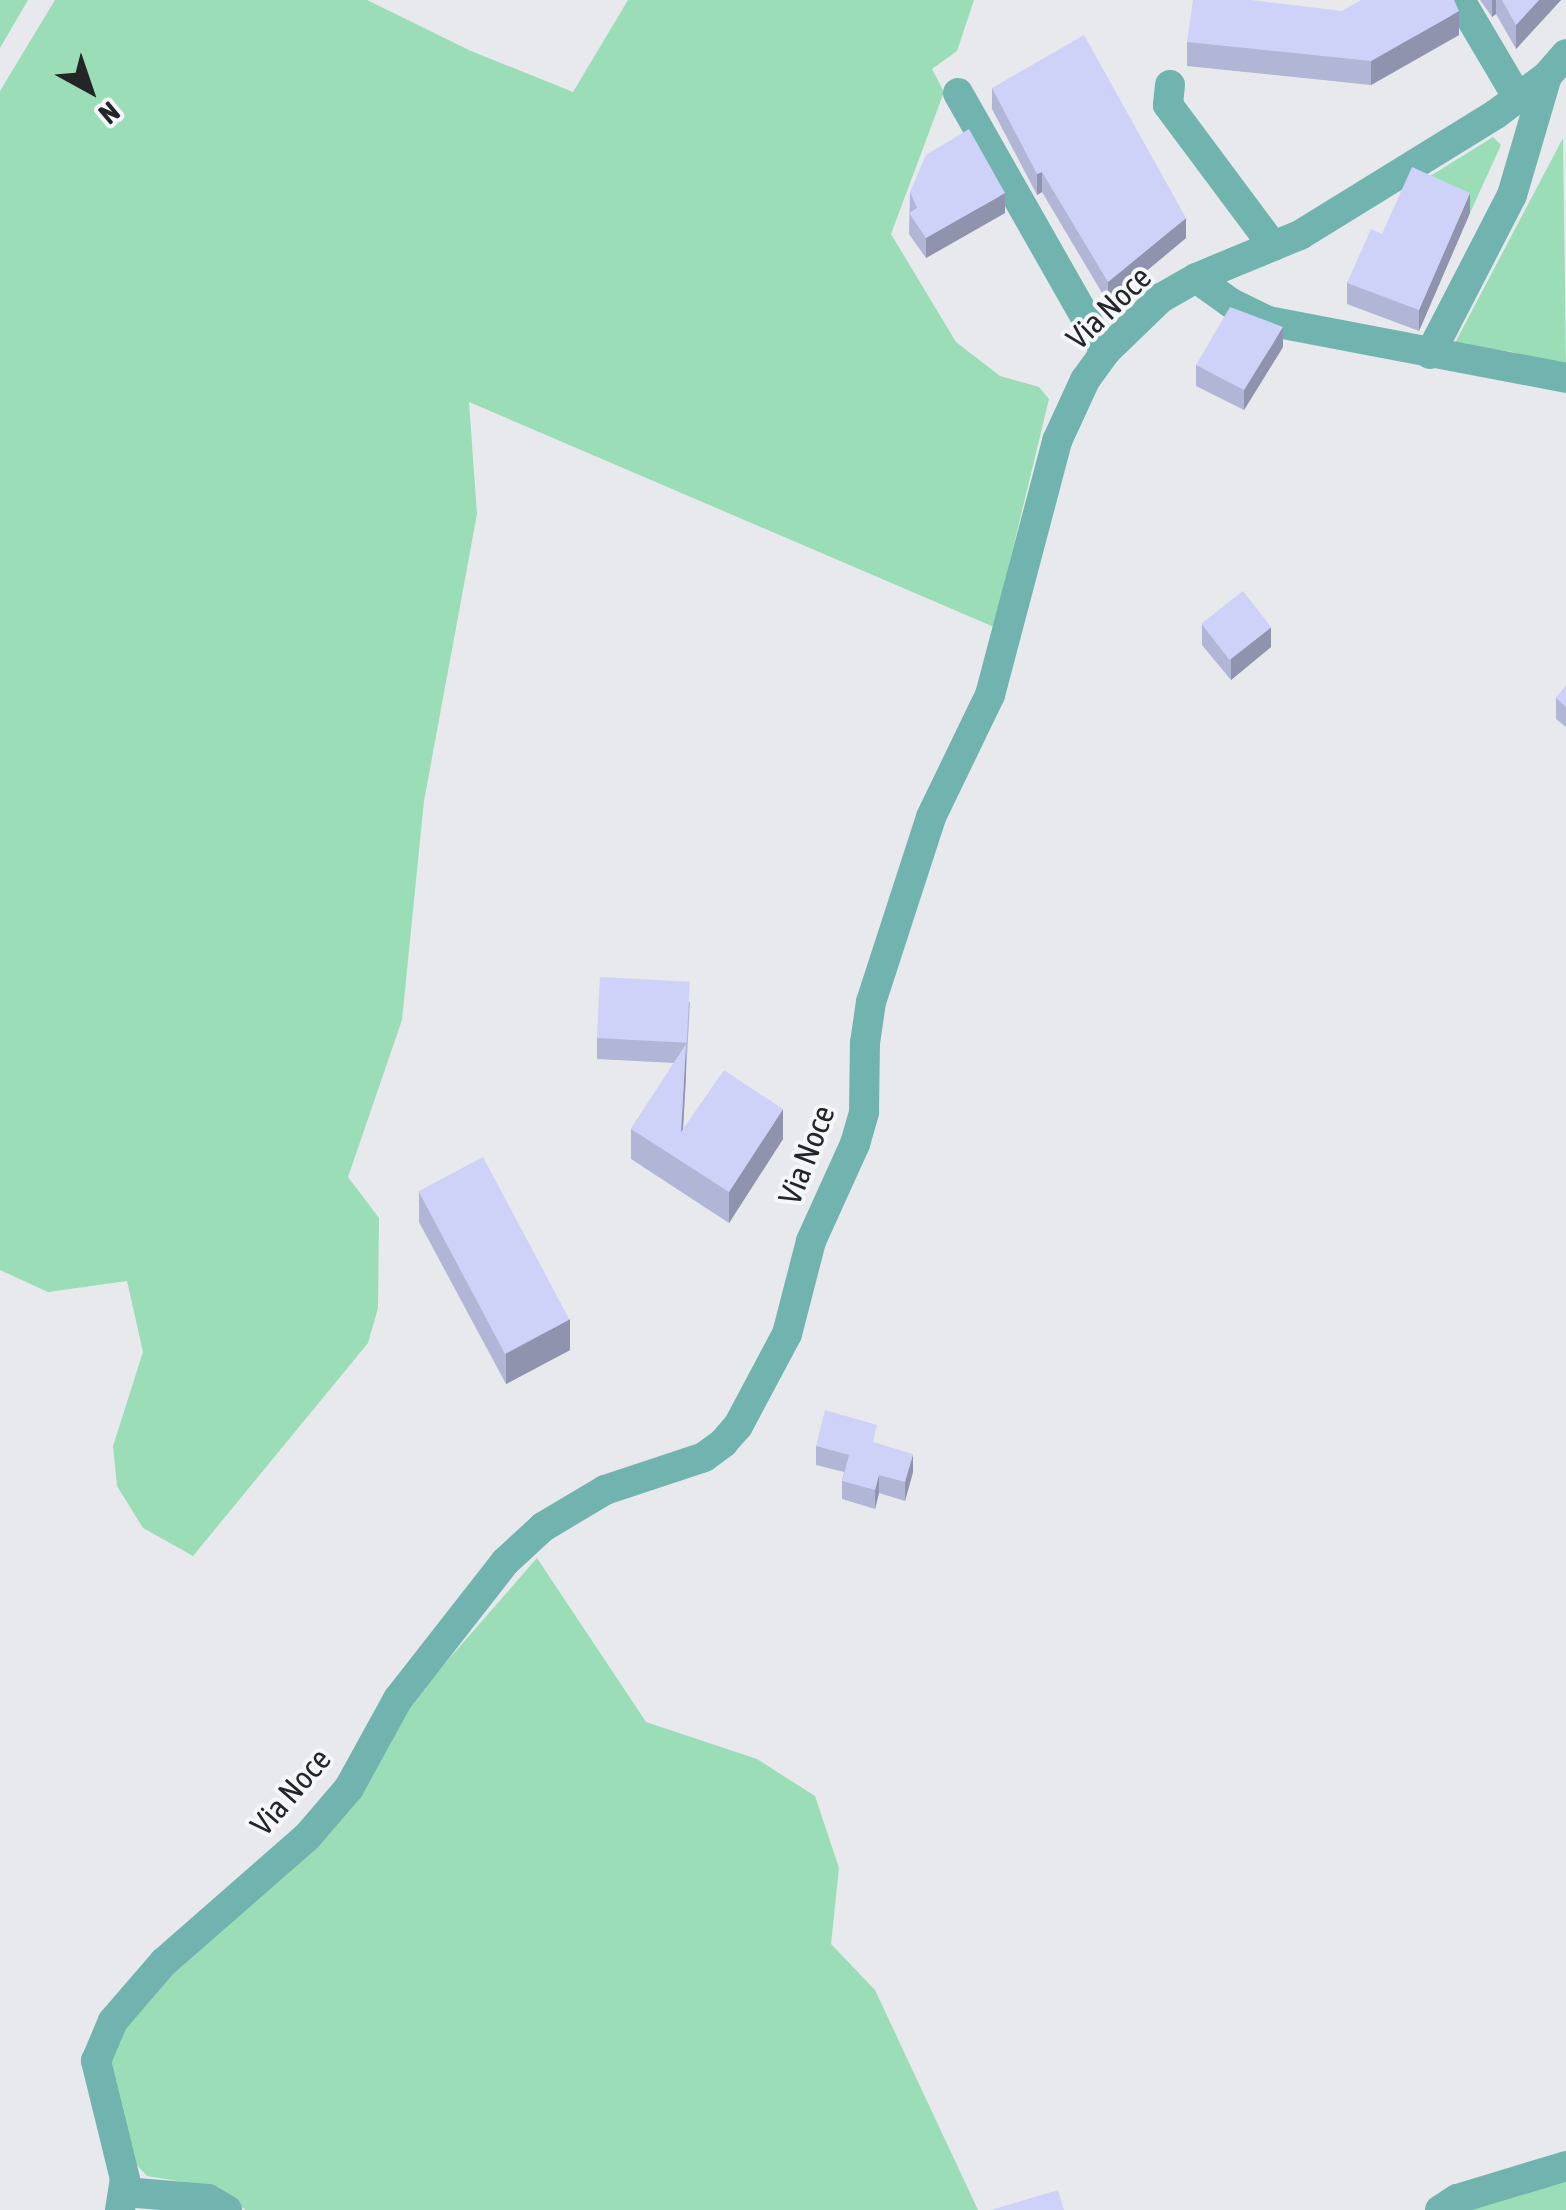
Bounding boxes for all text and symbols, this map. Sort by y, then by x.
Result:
north arrow [40,40,140,140]
text: N [93,95,126,131]
street label: Via Noce [1059,259,1159,357]
street label: Via Noce [771,1100,843,1210]
street label: Via Noce [243,1741,339,1843]

